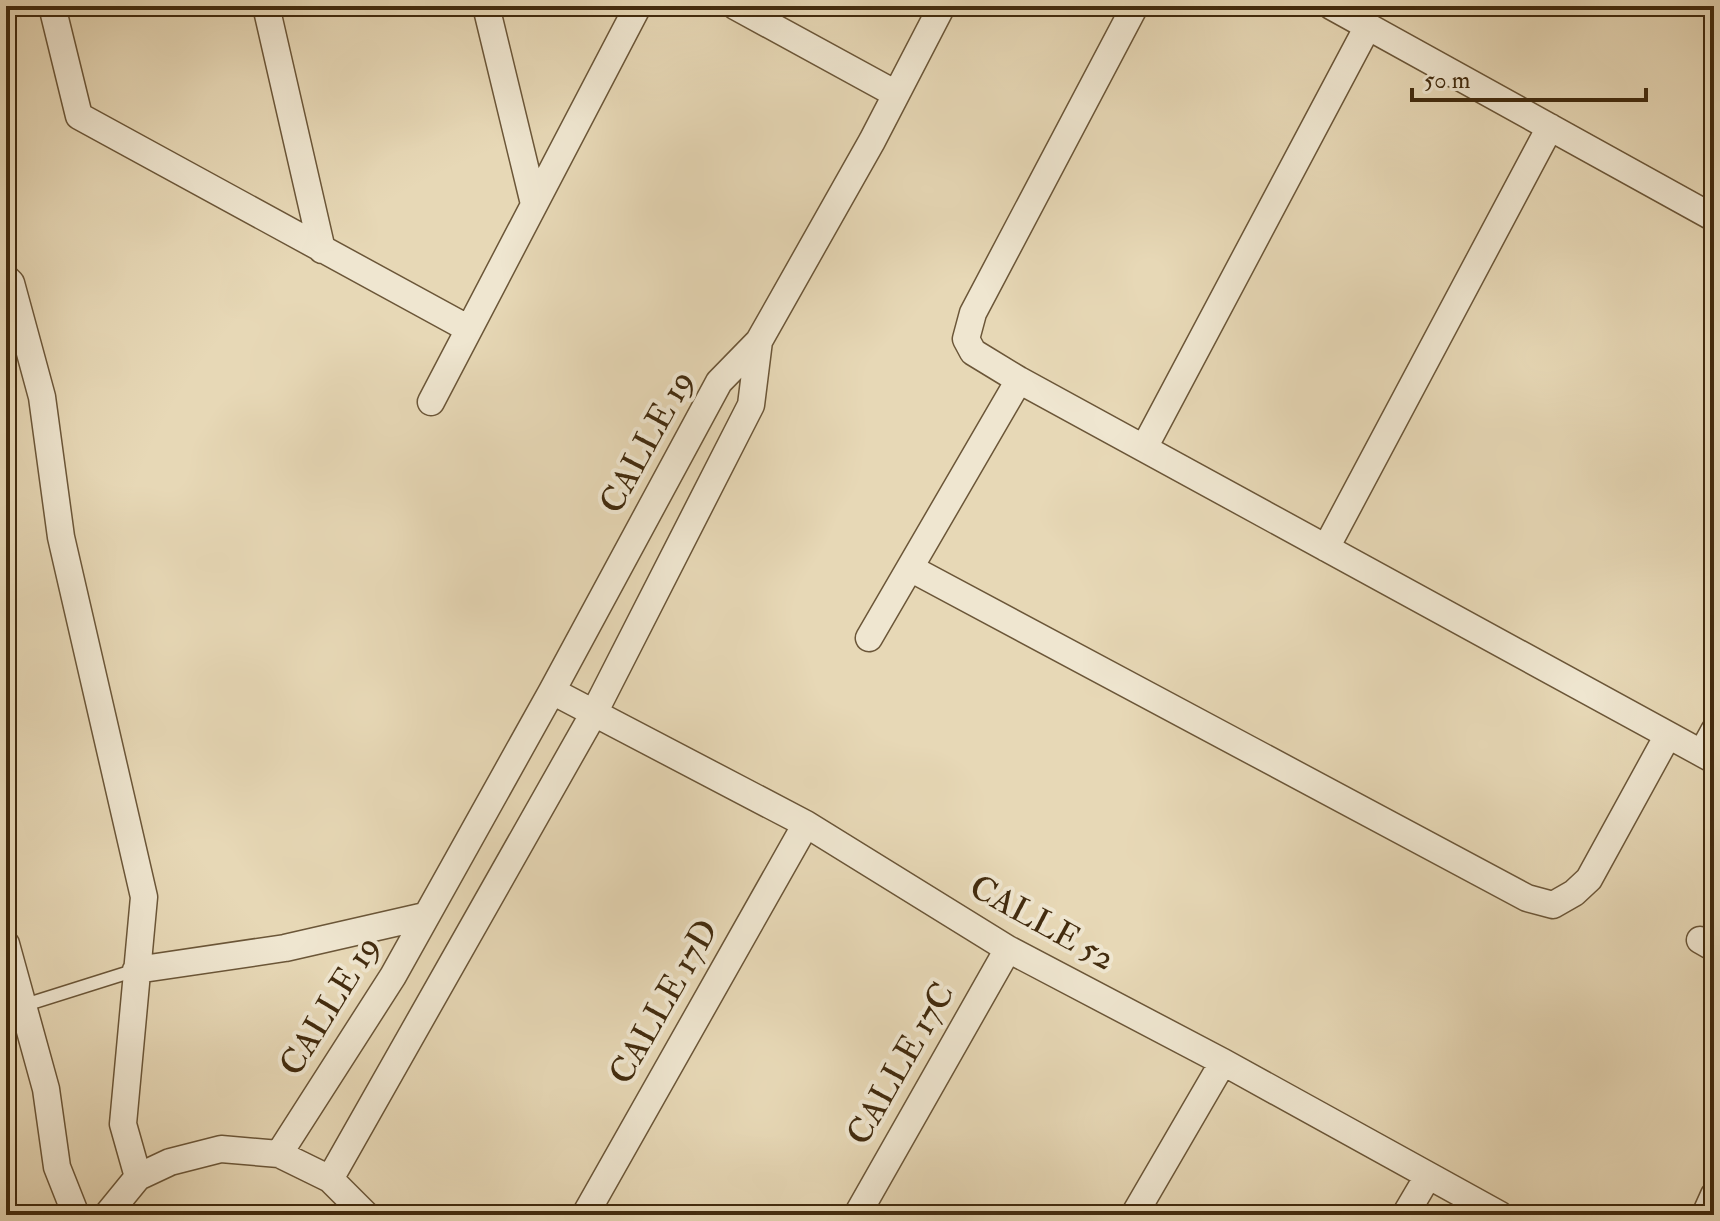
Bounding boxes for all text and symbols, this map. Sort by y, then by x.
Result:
scale bar [1412,52,1646,102]
text: 50 m [1424,65,1471,96]
street label: CALLE 19 [590,363,704,521]
street label: CALLE 52 [962,866,1122,980]
street label: CALLE 17D [600,912,728,1092]
street label: CALLE 19 [270,928,390,1084]
street label: CALLE 17C [837,975,965,1153]

